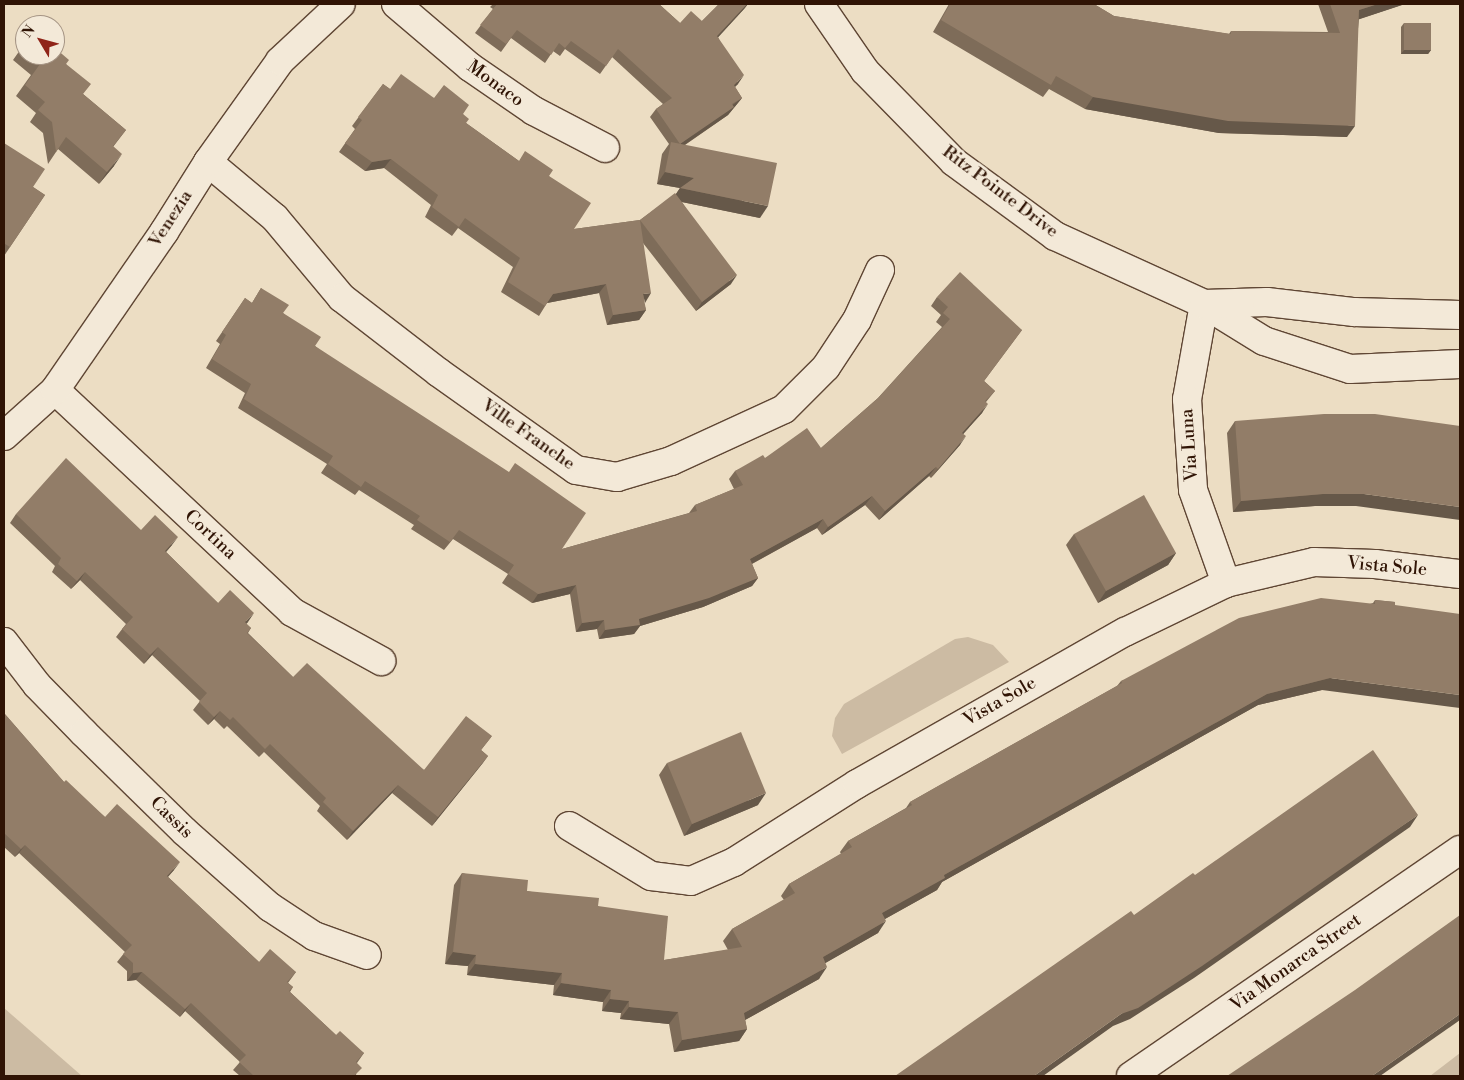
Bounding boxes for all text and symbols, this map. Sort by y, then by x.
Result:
north arrow [15,15,65,65]
text: N [18,22,39,41]
street label: Monaco [462,56,528,112]
street label: Ritz Pointe Drive [938,141,1062,243]
street label: Venezia [145,186,197,252]
street label: Ville Franche [477,395,579,475]
street label: Via Luna [1177,408,1203,482]
street label: Cortina [180,506,240,564]
street label: Vista Sole [1346,553,1428,581]
street label: Vista Sole [960,673,1040,731]
street label: Cassis [145,792,197,844]
street label: Via Monarca Street [1226,910,1366,1016]

